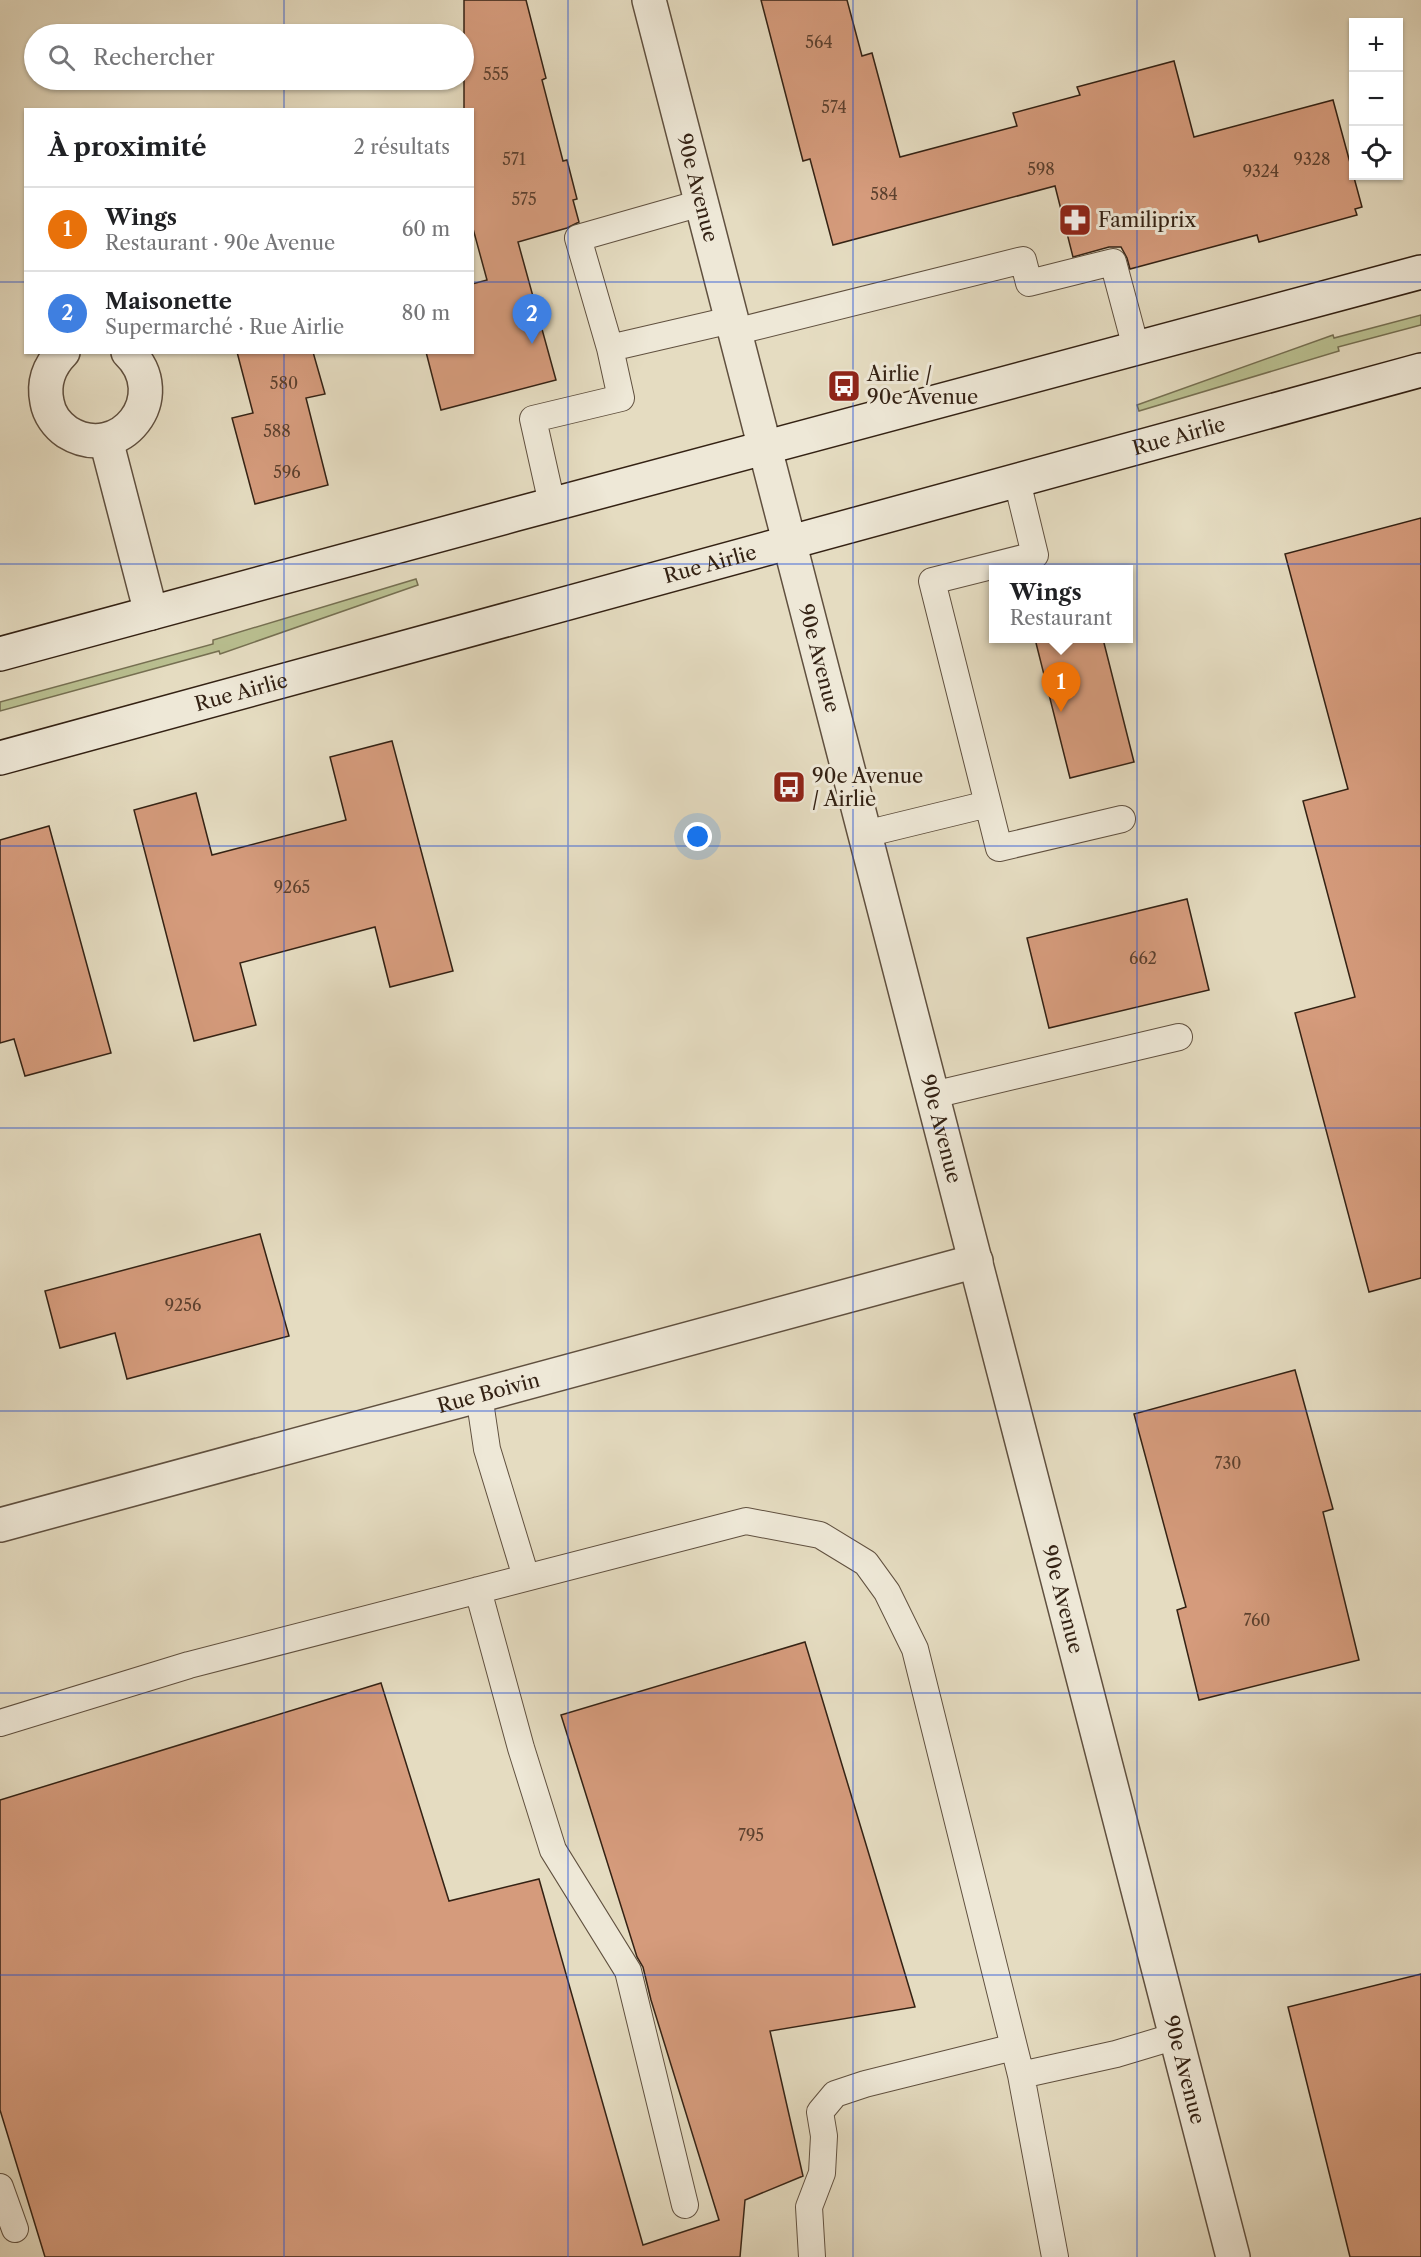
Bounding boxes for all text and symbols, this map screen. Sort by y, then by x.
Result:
map controls [1349,18,1403,180]
button: + [1349,18,1403,72]
search box [24,24,474,90]
house number: 564 [805,32,833,52]
icon: search [45,41,78,74]
text: Rechercher [93,44,215,71]
house number: 555 [483,64,509,84]
button: − [1349,72,1403,126]
house number: 574 [821,97,847,117]
button: locate [1349,126,1403,180]
text: À proximité [48,131,207,163]
street label: 90e Avenue [672,131,723,245]
text: 2 résultats [353,135,450,159]
house number: 571 [502,149,526,169]
house number: 9328 [1294,149,1330,169]
house number: 598 [1027,159,1055,179]
house number: 9324 [1243,161,1279,181]
house number: 584 [870,184,898,204]
house number: 575 [511,189,537,209]
pharmacy icon: Familiprix [1057,202,1093,238]
text: Wings [105,204,177,231]
place label: Familiprix [1098,208,1196,232]
text: 1 [63,217,72,241]
text: 60 m [402,217,450,241]
text: Restaurant · 90e Avenue [105,231,335,255]
text: Maisonette [105,288,232,315]
pin: 2 [512,294,552,344]
text: 2 [62,301,73,325]
text: 80 m [402,301,450,325]
text: Supermarché · Rue Airlie [105,315,344,339]
place label: Airlie / 90e Avenue [866,362,978,409]
bus stop icon: Airlie / 90e Avenue [826,368,862,404]
house number: 580 [270,373,298,393]
street label: Rue Airlie [1130,412,1228,460]
house number: 588 [263,421,291,441]
house number: 596 [273,462,301,482]
street label: Rue Airlie [661,540,759,588]
popup [989,565,1133,643]
text: Wings [1010,579,1082,606]
street label: 90e Avenue [794,601,845,715]
text: Restaurant [1010,606,1112,630]
pin: 1 [1042,662,1080,712]
street label: Rue Airlie [192,668,290,716]
place label: 90e Avenue / Airlie [812,764,923,811]
bus stop icon: 90e Avenue / Airlie [771,769,807,805]
your location [683,822,712,851]
house number: 9265 [274,877,310,897]
house number: 662 [1129,948,1157,968]
street label: 90e Avenue [916,1072,967,1186]
house number: 9256 [165,1295,201,1315]
street label: Rue Boivin [435,1367,543,1418]
house number: 730 [1215,1453,1241,1473]
street label: 90e Avenue [1037,1542,1088,1656]
house number: 760 [1243,1610,1271,1630]
house number: 795 [738,1825,764,1845]
street label: 90e Avenue [1159,2013,1210,2127]

